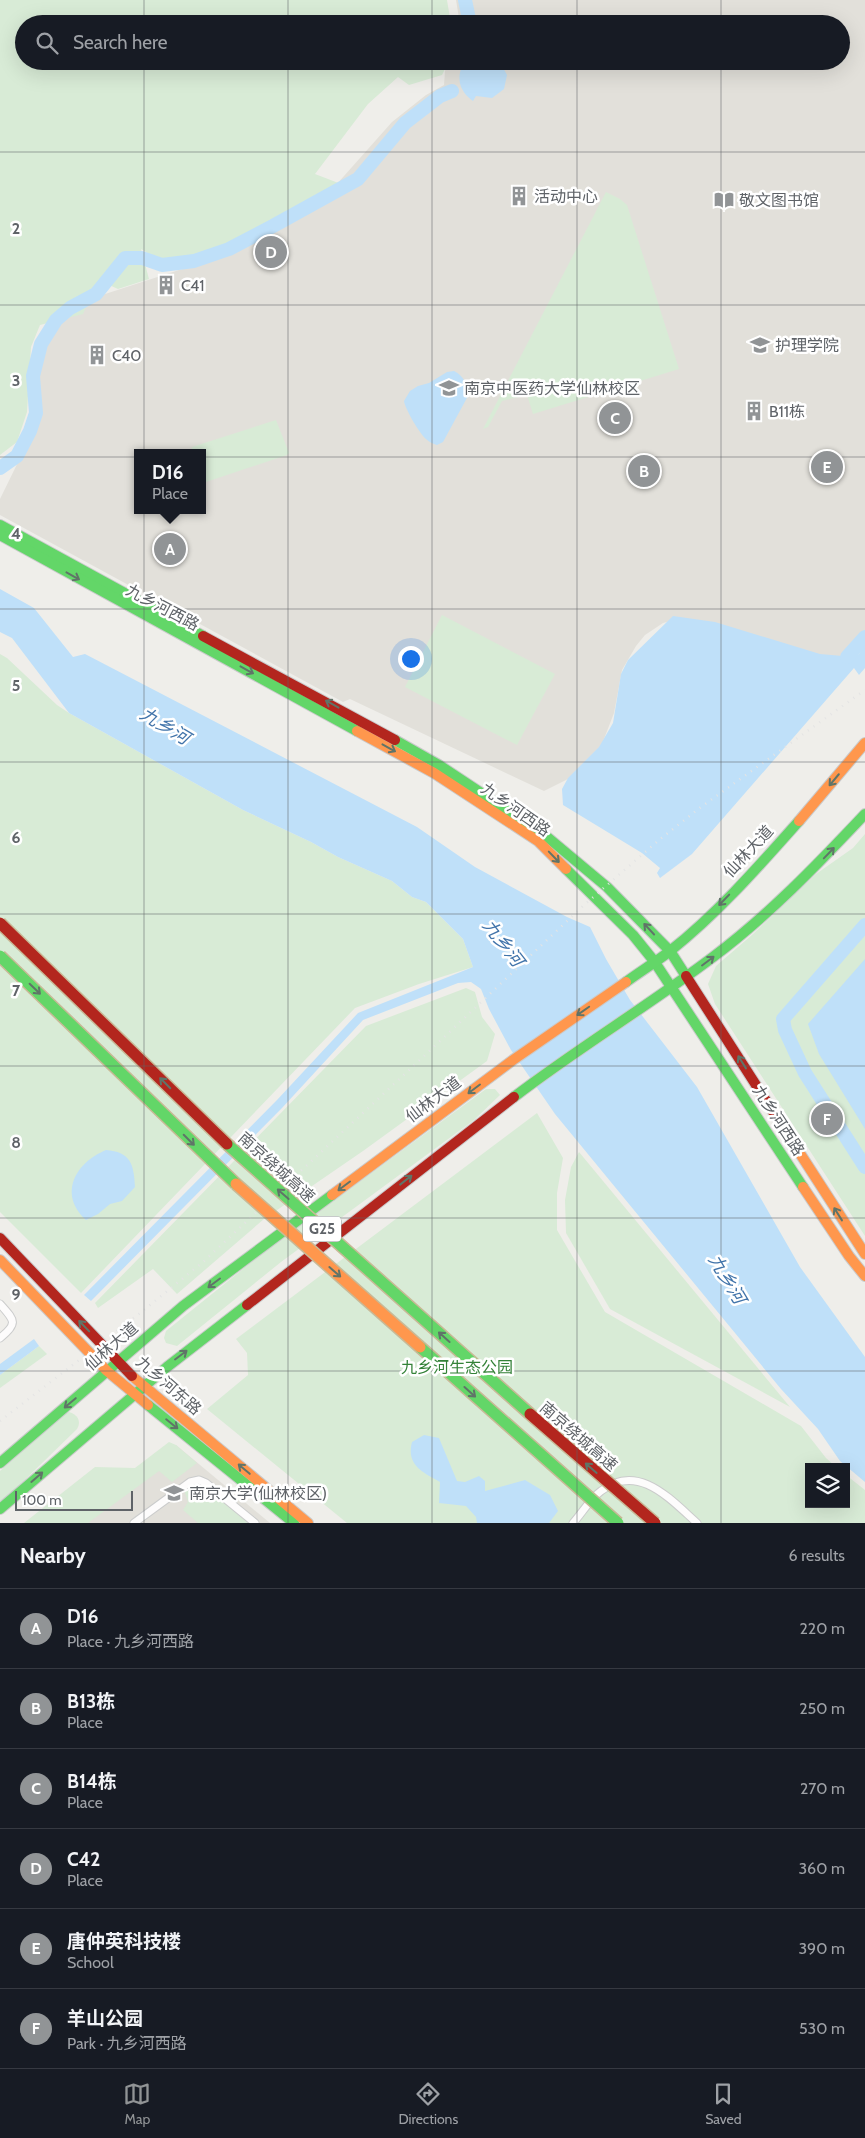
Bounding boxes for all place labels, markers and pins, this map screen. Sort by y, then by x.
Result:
building icon: 活动中心 [508,185,530,207]
place label: 活动中心 [534,187,598,206]
library icon: 敬文图书馆 [713,189,735,211]
place label: 敬文图书馆 [739,191,819,210]
pin: D [255,233,287,271]
building icon: C41 [155,274,177,296]
place label: C41 [181,276,205,295]
school or university icon: 护理学院 [749,334,771,356]
place label: 护理学院 [775,336,839,355]
building icon: C40 [86,344,108,366]
place label: C40 [112,346,142,365]
school or university icon: 南京中医药大学仙林校区 [438,377,460,399]
place label: 南京中医药大学仙林校区 [464,379,640,398]
pin: C [599,399,631,437]
building icon: B11栋 [743,400,765,422]
place label: B11栋 [769,402,805,421]
pin: E [811,448,843,486]
pin: B [628,452,660,490]
pin: A [154,530,186,568]
pin: F [811,1100,843,1138]
school or university icon: 南京大学(仙林校区) [163,1482,185,1504]
place label: 南京大学(仙林校区) [189,1484,327,1503]

